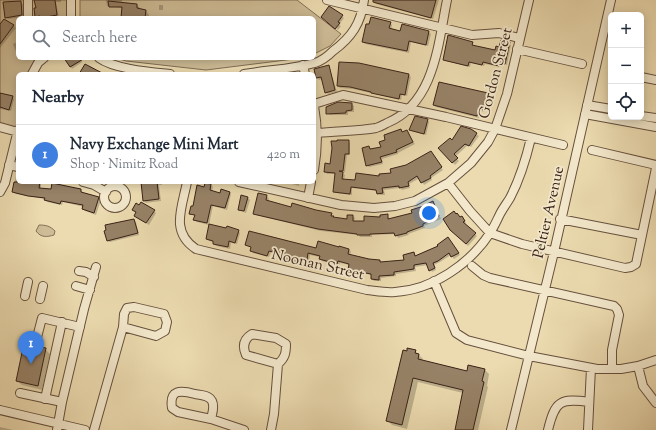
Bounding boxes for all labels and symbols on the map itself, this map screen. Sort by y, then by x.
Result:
street label: Gordon Street [474,26,519,121]
street label: Peltier Avenue [529,164,570,261]
your location [419,203,439,223]
street label: Noonan Street [269,245,366,286]
pin: 1 [18,331,44,364]

